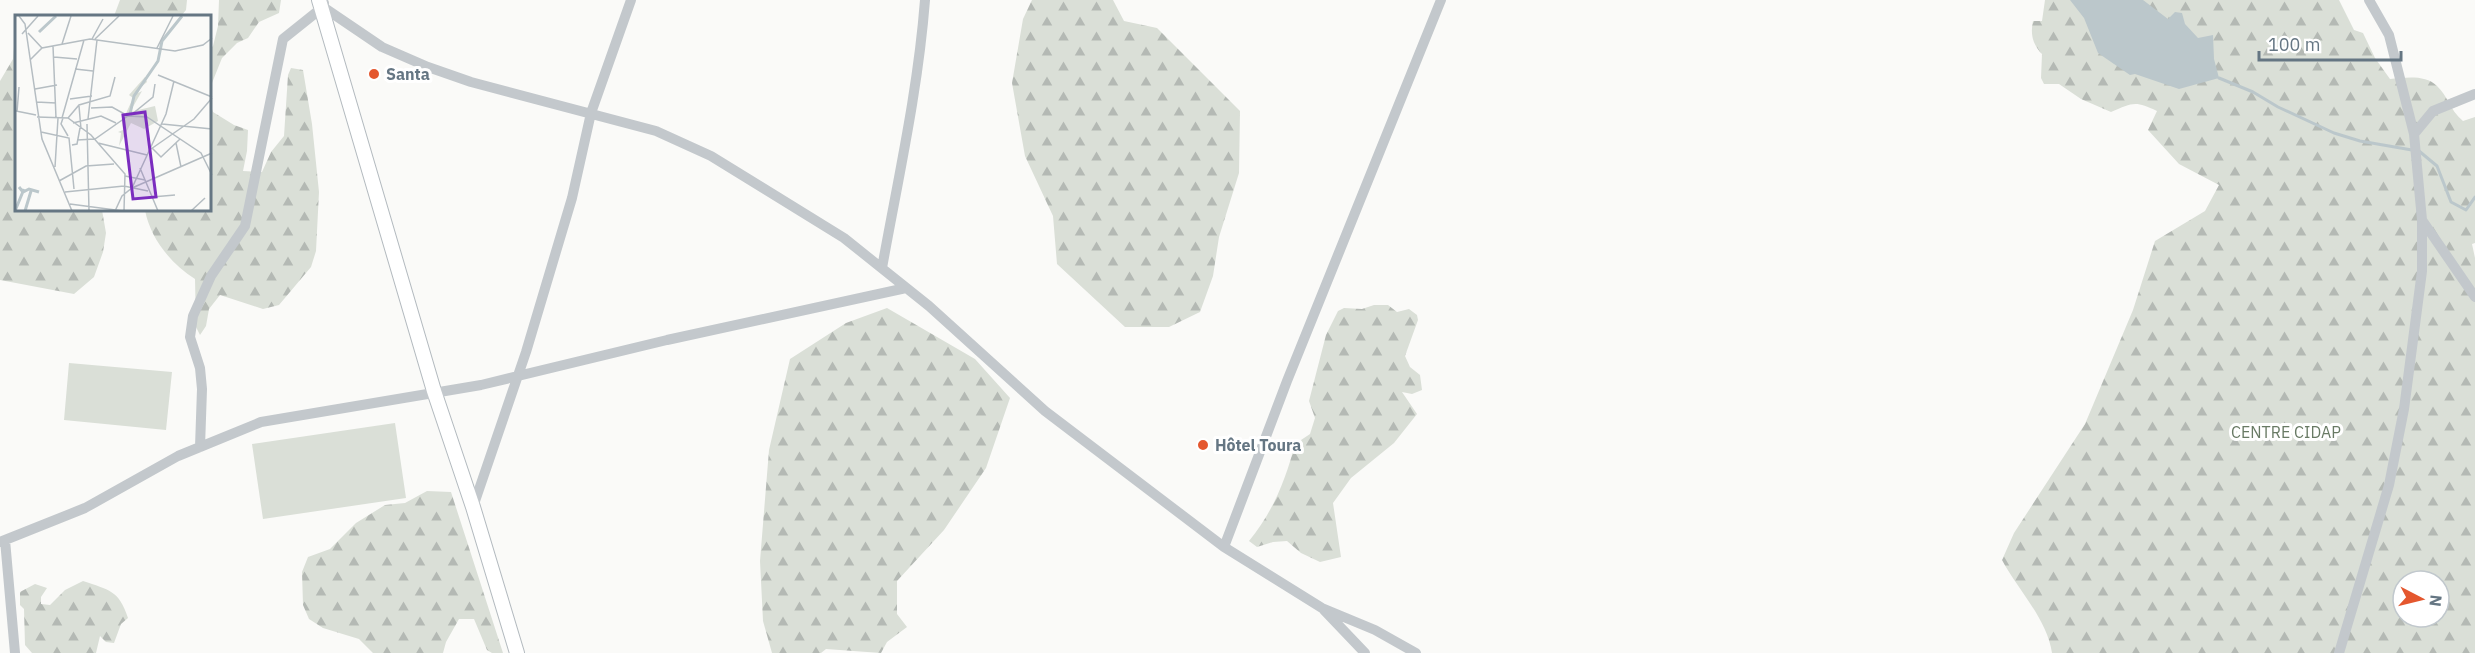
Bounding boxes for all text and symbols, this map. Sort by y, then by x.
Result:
inset map [15,15,212,212]
scale bar [2259,24,2402,62]
text: 100 m [2268,33,2320,56]
place label: Santa [386,64,430,84]
marker: Santa [367,67,381,81]
park label: CENTRE CIDAP [2231,422,2341,442]
place label: Hôtel Toura [1215,435,1301,455]
marker: Hôtel Toura [1196,438,1210,452]
north arrow [2391,569,2451,629]
text: N [2425,594,2447,608]

